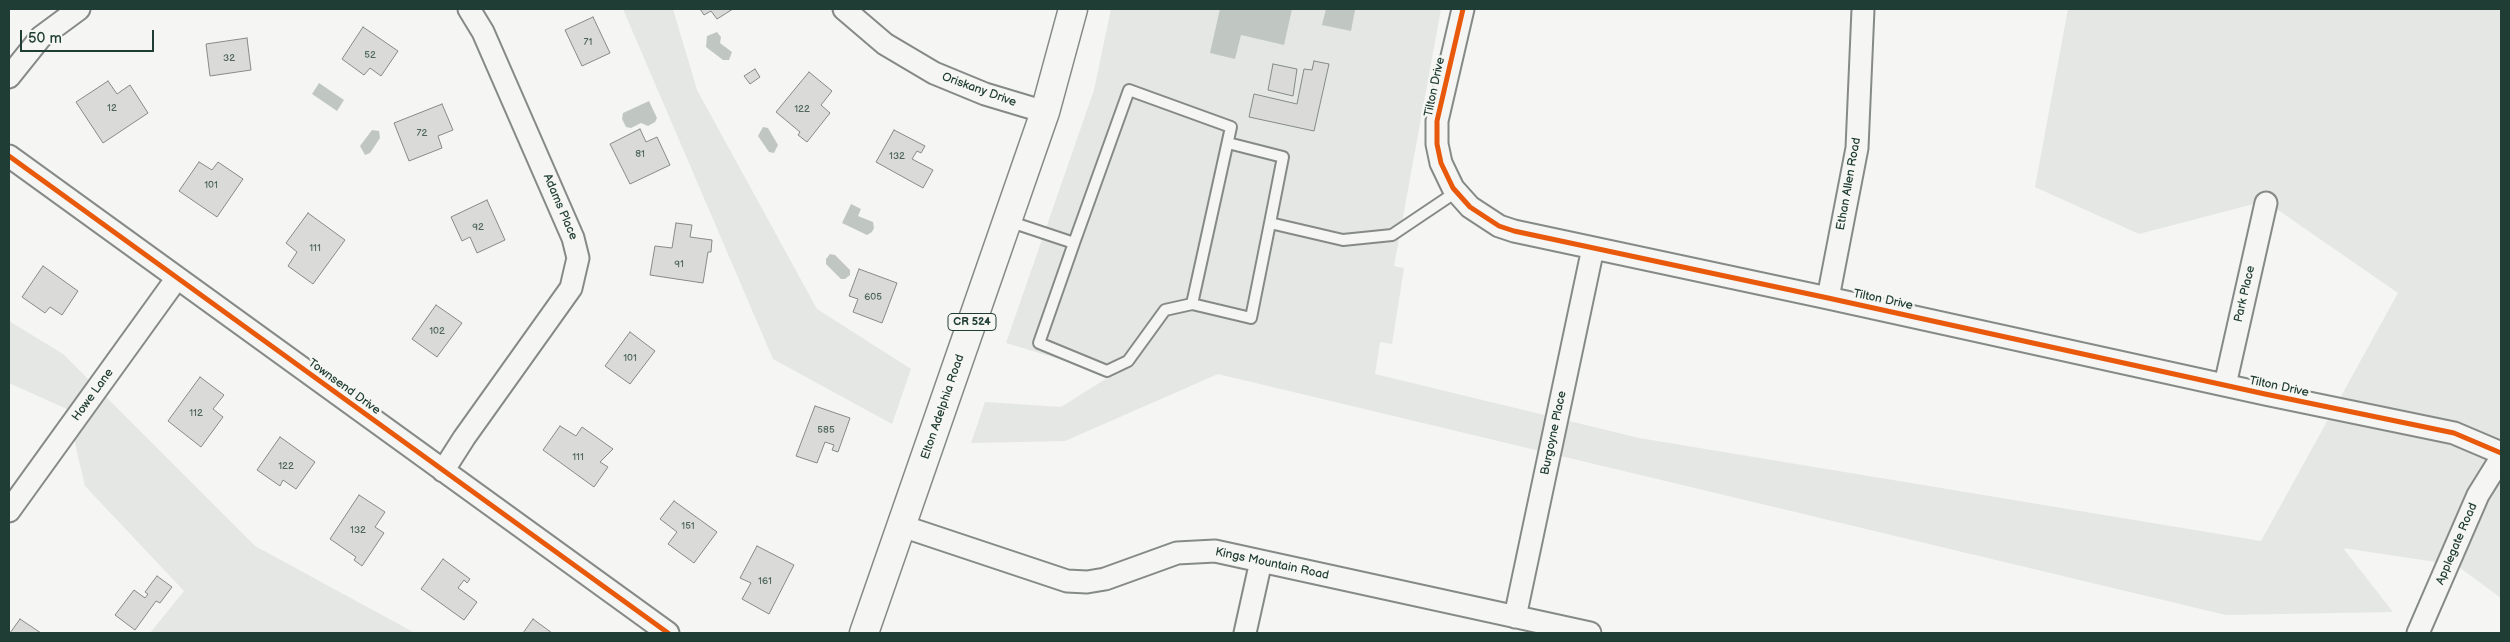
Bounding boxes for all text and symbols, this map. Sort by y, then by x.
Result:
scale bar [22,20,156,52]
text: 50 m [28,29,62,48]
house number: 71 [584,36,592,48]
house number: 52 [364,49,376,61]
house number: 32 [223,52,235,64]
street label: Tilton Drive [1422,56,1448,118]
street label: Oriskany Drive [940,70,1018,110]
house number: 12 [107,102,117,114]
house number: 122 [794,103,810,115]
house number: 72 [417,127,427,139]
street label: Ethan Allen Road [1834,137,1864,231]
house number: 81 [635,148,645,160]
house number: 132 [889,150,905,162]
street label: Adams Place [540,172,580,242]
house number: 101 [204,179,218,191]
house number: 92 [472,221,484,233]
house number: 111 [309,242,321,254]
house number: 91 [674,258,684,270]
street label: Park Place [2231,264,2259,324]
street label: Tilton Drive [1852,287,1914,313]
house number: 605 [864,291,882,303]
road number: CR 524 [948,314,996,331]
house number: 102 [429,325,445,337]
house number: 101 [623,352,637,364]
street label: Elton Adelphia Road [918,353,968,461]
street label: Townsend Drive [305,356,383,418]
street label: Howe Lane [69,366,117,424]
street label: Tilton Drive [2248,374,2310,400]
street label: Burgoyne Place [1538,390,1570,476]
house number: 112 [189,407,203,419]
house number: 585 [817,424,835,436]
house number: 111 [572,451,584,463]
house number: 122 [278,460,294,472]
street label: Applegate Road [2433,501,2481,587]
house number: 151 [681,520,695,532]
house number: 132 [350,524,366,536]
street label: Kings Mountain Road [1214,545,1330,583]
house number: 161 [758,575,772,587]

